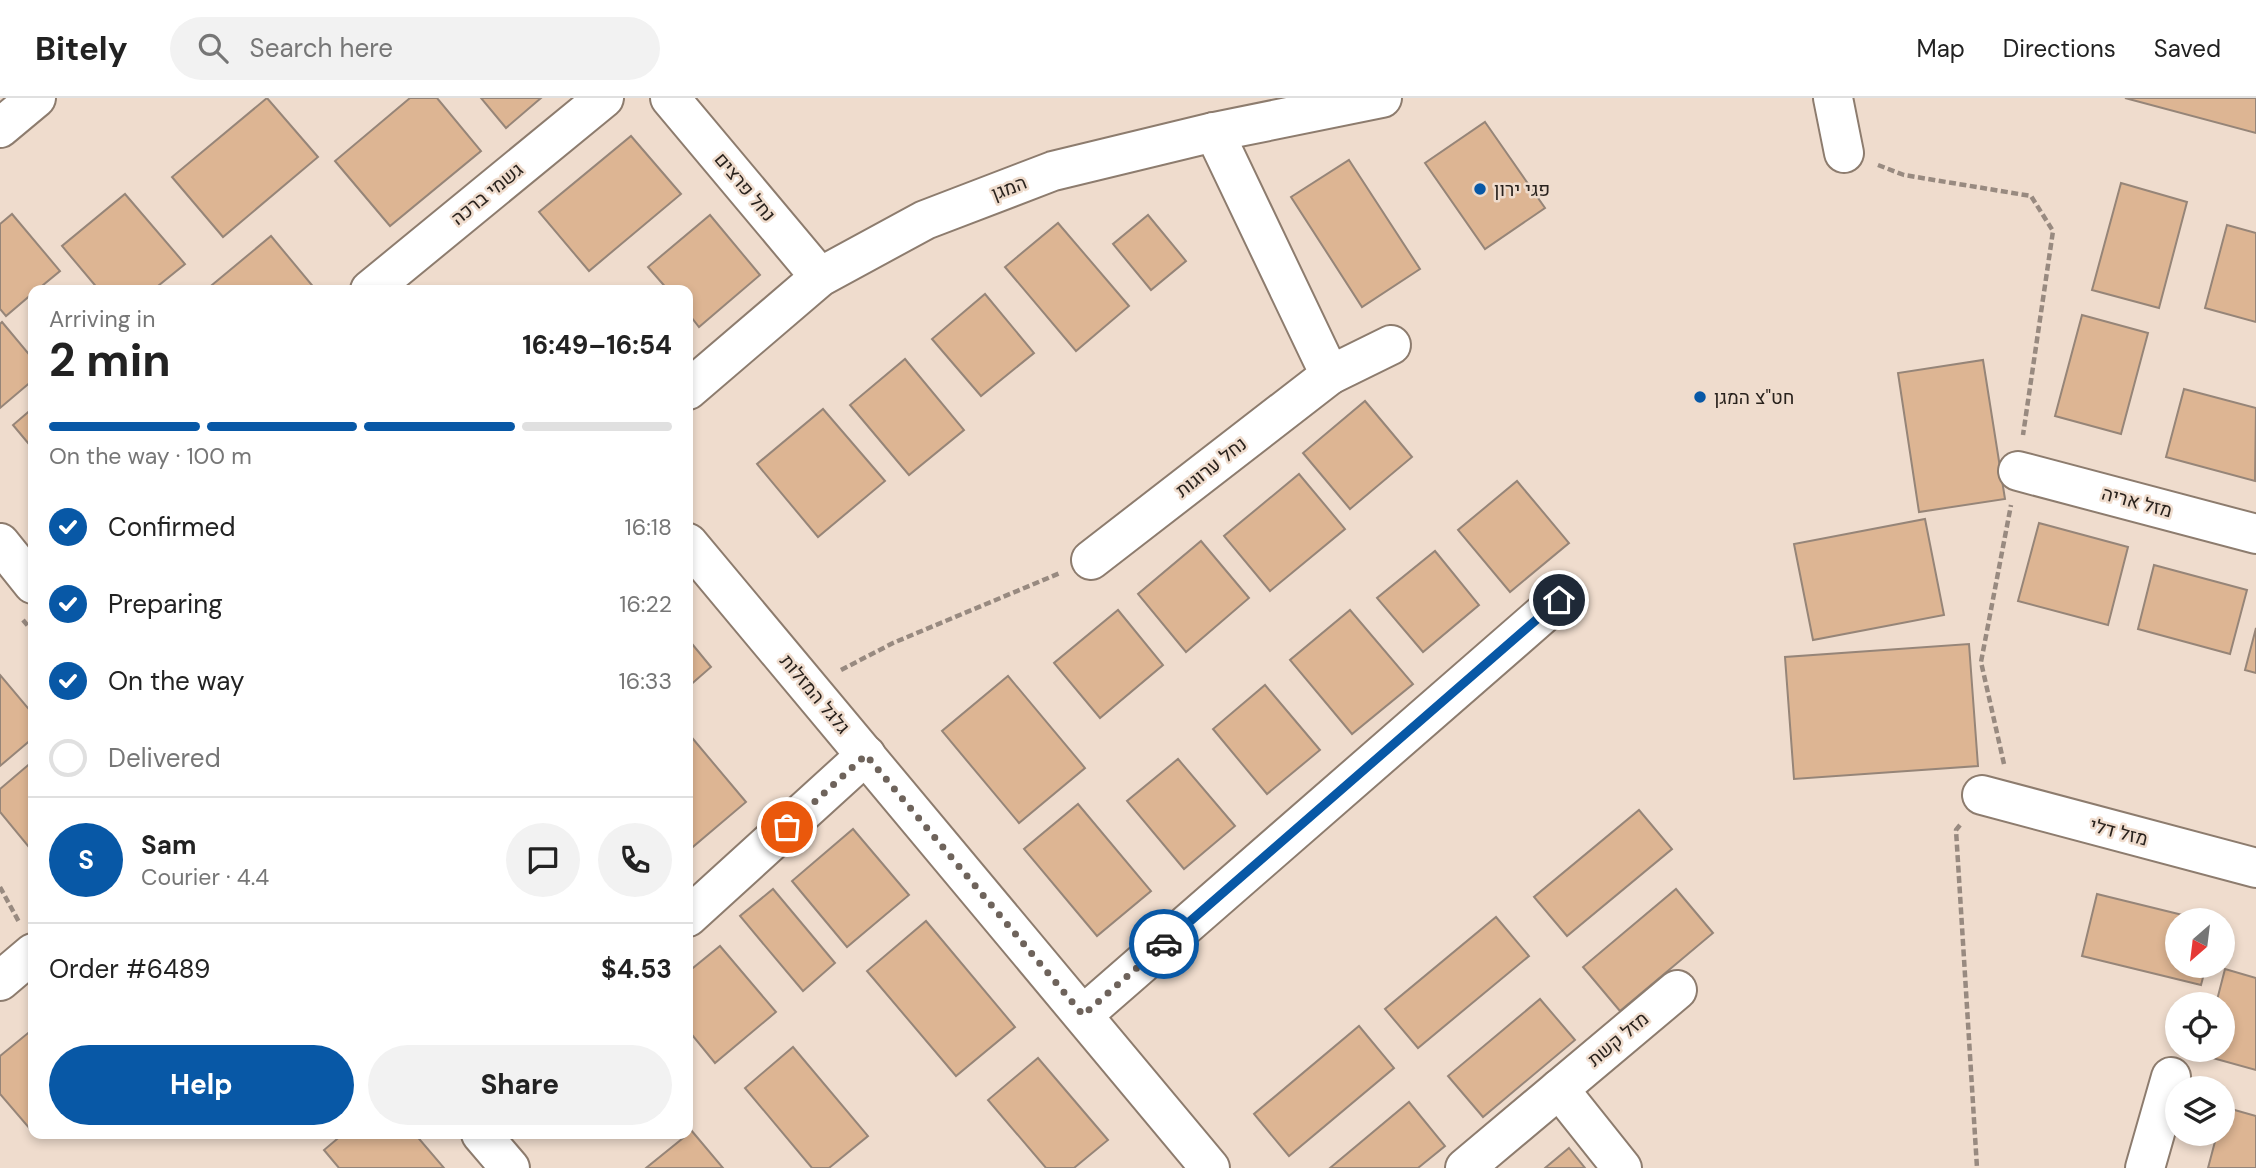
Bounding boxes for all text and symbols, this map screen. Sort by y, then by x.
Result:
search box [170,17,660,80]
text: Bitely [35,27,128,70]
icon: search [194,29,232,67]
text: Search here [250,31,393,65]
text: Map [1917,33,1965,64]
text: Directions [2003,33,2116,64]
text: Saved [2154,33,2221,64]
street label: נחל פרצים [709,147,781,227]
street label: גשמי ברכה [446,157,528,231]
street label: המגן [988,170,1030,206]
place label: פגי ירון [1494,177,1550,202]
marker: פגי ירון [1472,181,1488,197]
text: Arriving in [49,304,155,334]
text: 16:49–16:54 [522,328,672,362]
text: 2 min [49,330,171,390]
place label: חט"צ המגן [1714,385,1794,410]
marker: חט"צ המגן [1692,389,1708,405]
street label: נחל ערוגות [1170,431,1252,503]
text: On the way · 100 m [49,441,252,471]
street label: מזל אריה [2099,481,2175,523]
icon: check [49,508,87,546]
text: Confirmed [108,510,235,544]
text: 16:18 [625,512,672,542]
pin [1529,570,1589,630]
icon: home [1540,581,1578,619]
icon: check [49,585,87,623]
text: Preparing [108,587,223,621]
text: 16:22 [619,589,672,619]
street label: גלגל המזלות [774,649,856,739]
icon: check [49,662,87,700]
text: On the way [108,664,244,698]
text: 16:33 [619,666,672,696]
text: Delivered [108,741,221,775]
pin [757,797,817,857]
icon: bag [768,808,806,846]
street label: מזל דלי [2087,812,2151,852]
button: chat [506,823,580,897]
button: phone [598,823,672,897]
text: Sam [141,828,196,862]
text: S [78,843,94,877]
text: Courier · 4.4 [141,862,269,892]
north arrow [2165,908,2235,978]
map controls [2165,908,2235,1146]
courier [1129,909,1199,979]
icon: car [1145,925,1183,963]
text: Order #6489 [49,952,210,986]
text: $4.53 [601,952,672,986]
button: locate [2165,992,2235,1062]
street label: מזל קשת [1582,1006,1654,1072]
button: Help [49,1045,354,1125]
button: Share [368,1045,672,1125]
button: layers [2165,1076,2235,1146]

